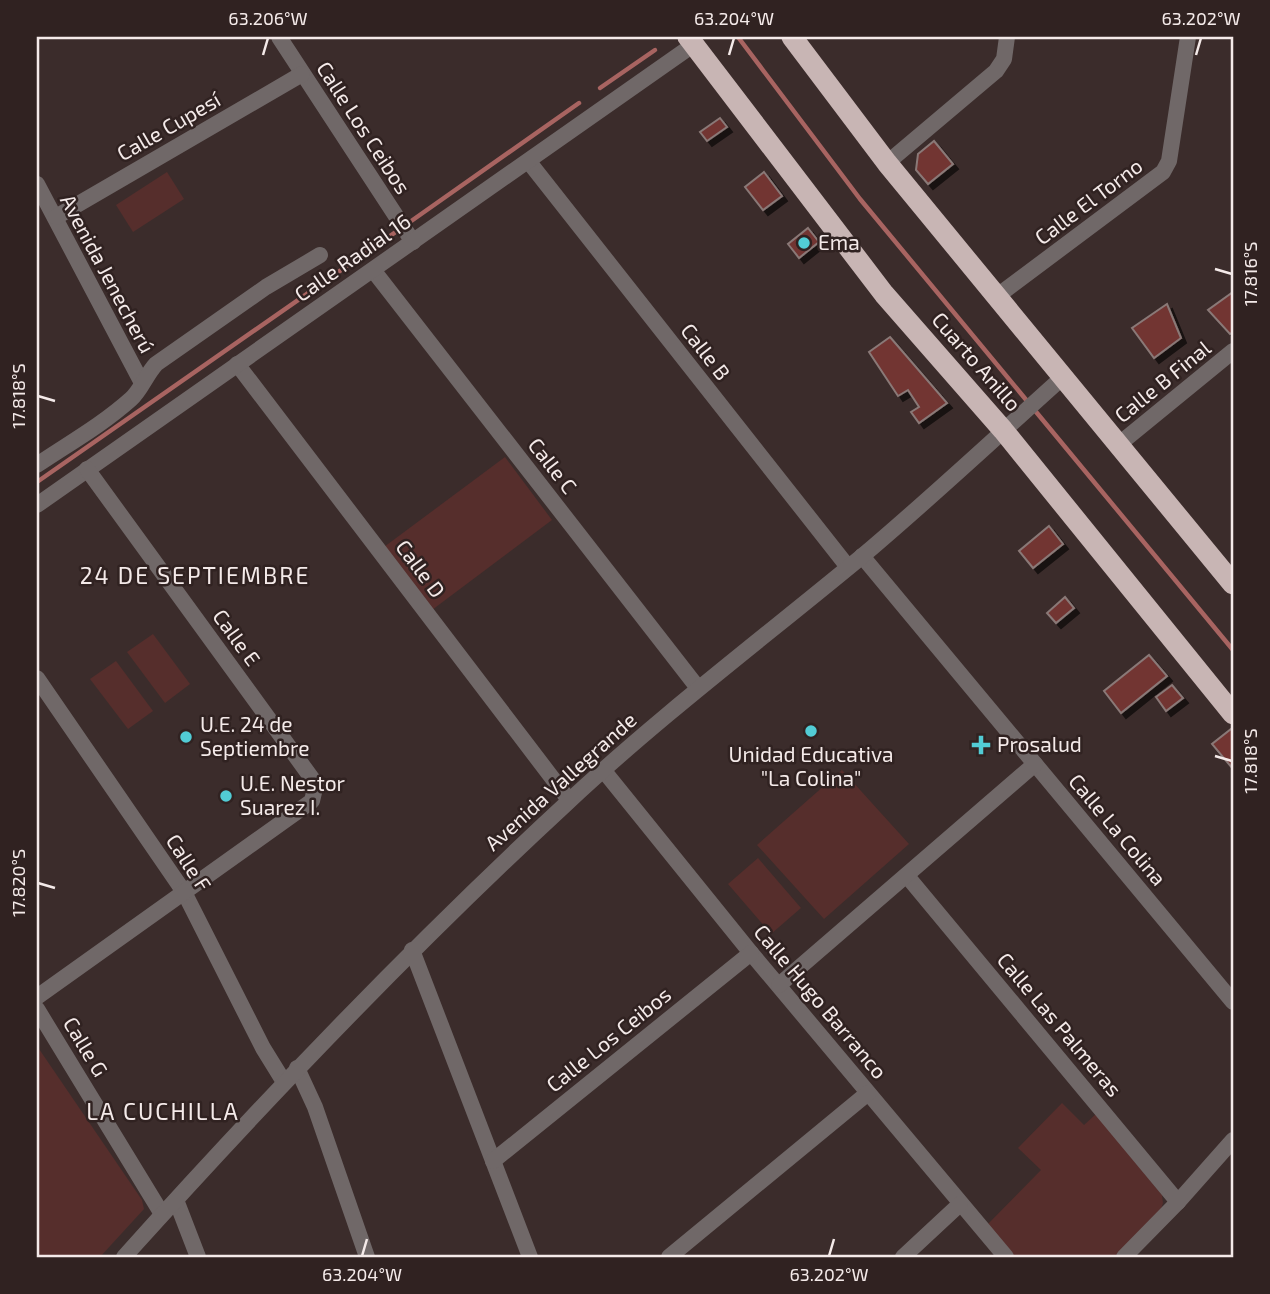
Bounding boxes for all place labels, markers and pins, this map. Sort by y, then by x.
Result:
place label: Ema [818,229,860,254]
marker: Ema [796,235,812,251]
place label: U.E. 24 de Septiembre [200,711,310,760]
marker: Unidad Educativa "La Colina" [803,723,819,739]
marker: U.E. 24 de Septiembre [178,729,194,745]
place label: Prosalud [997,731,1082,756]
marker: Prosalud [971,735,991,755]
place label: Unidad Educativa "La Colina" [729,741,894,790]
place label: U.E. Nestor Suarez I. [240,770,346,819]
marker: U.E. Nestor Suarez I. [218,788,234,804]

